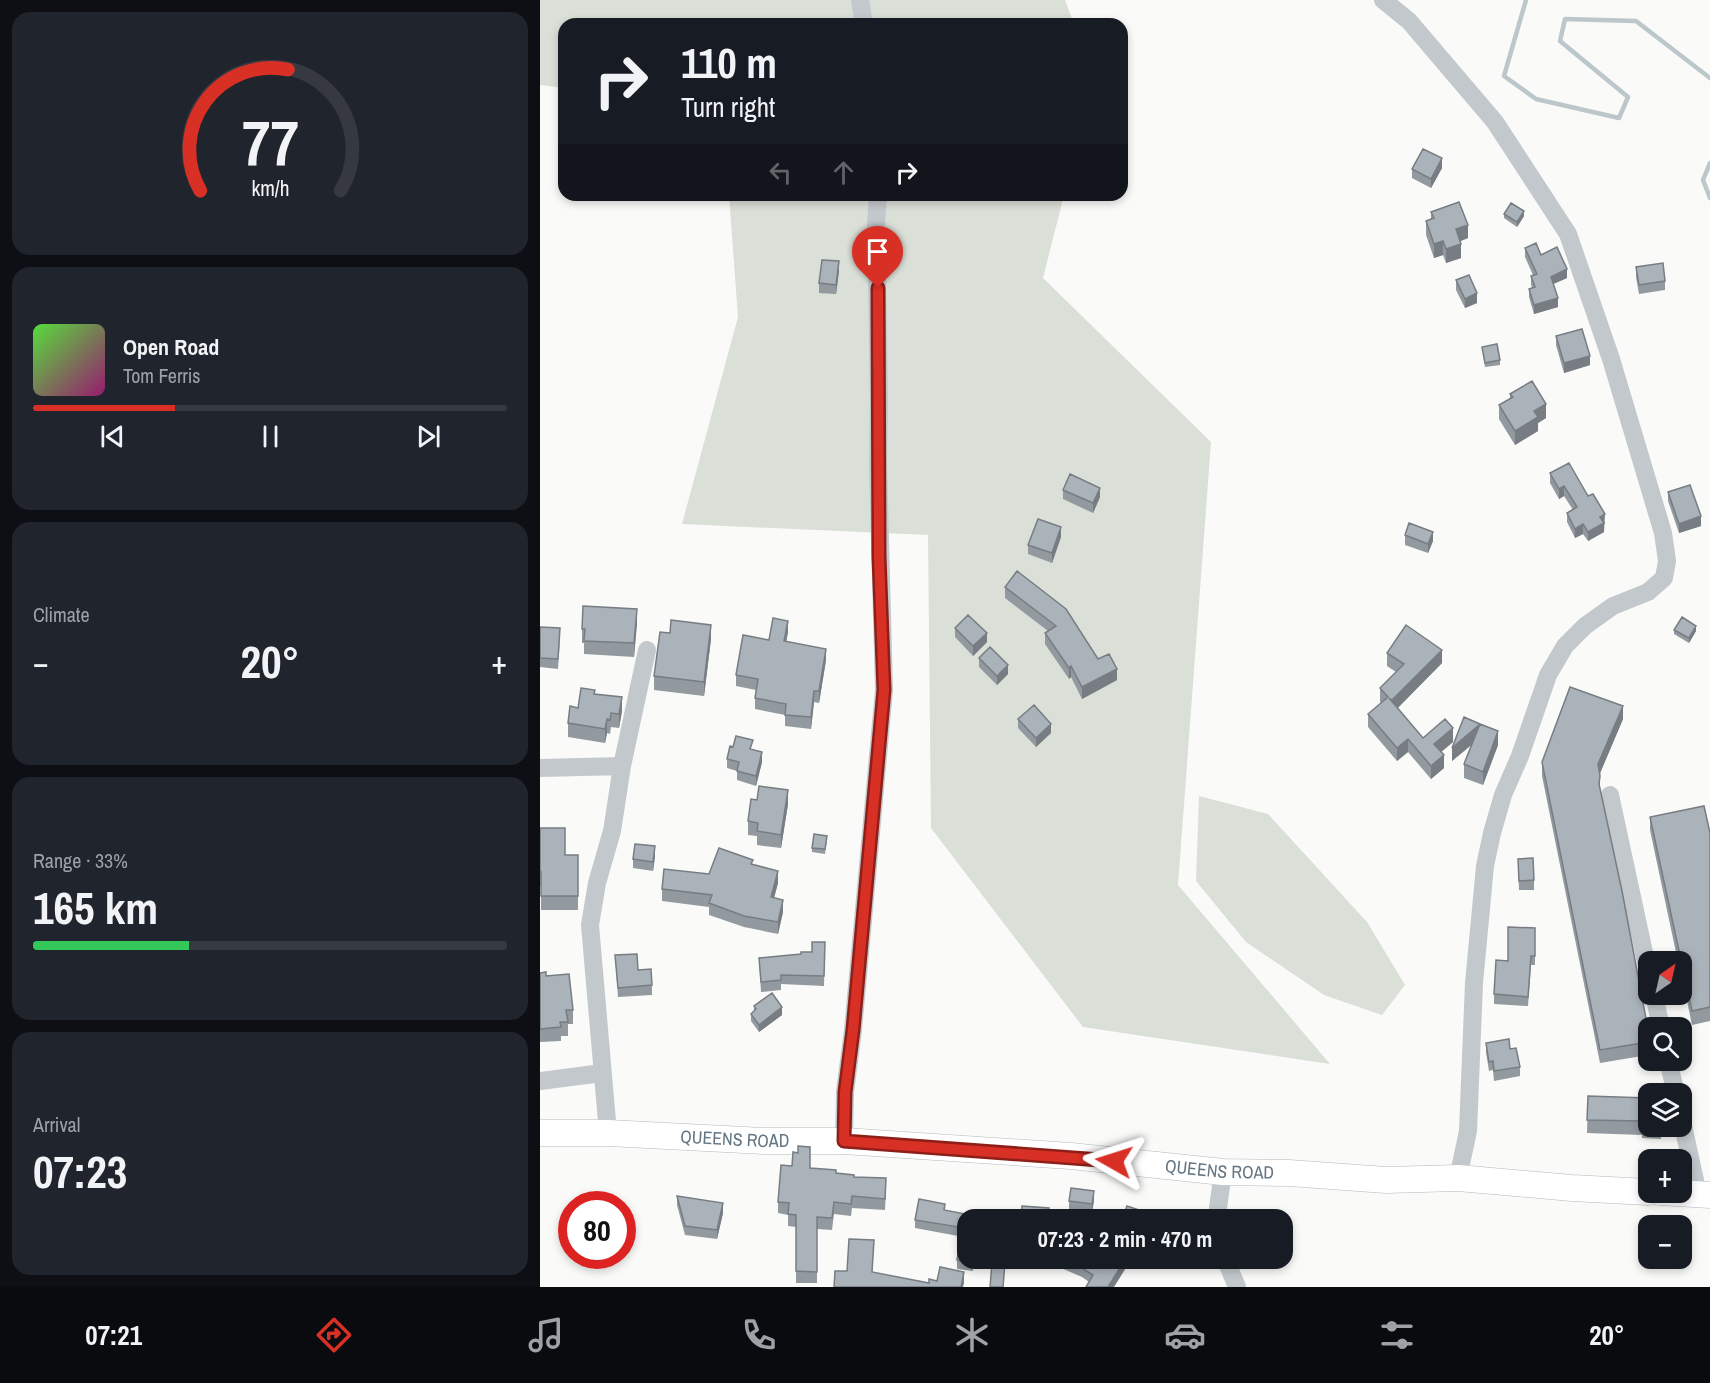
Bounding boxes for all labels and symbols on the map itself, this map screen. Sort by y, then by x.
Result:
pin [852,226,903,288]
north arrow [1638,951,1692,1005]
street label: QUEENS ROAD [680,1124,789,1153]
position arrow [1082,1129,1146,1193]
street label: QUEENS ROAD [1164,1153,1274,1185]
speed limit sign: 80 [558,1191,636,1269]

